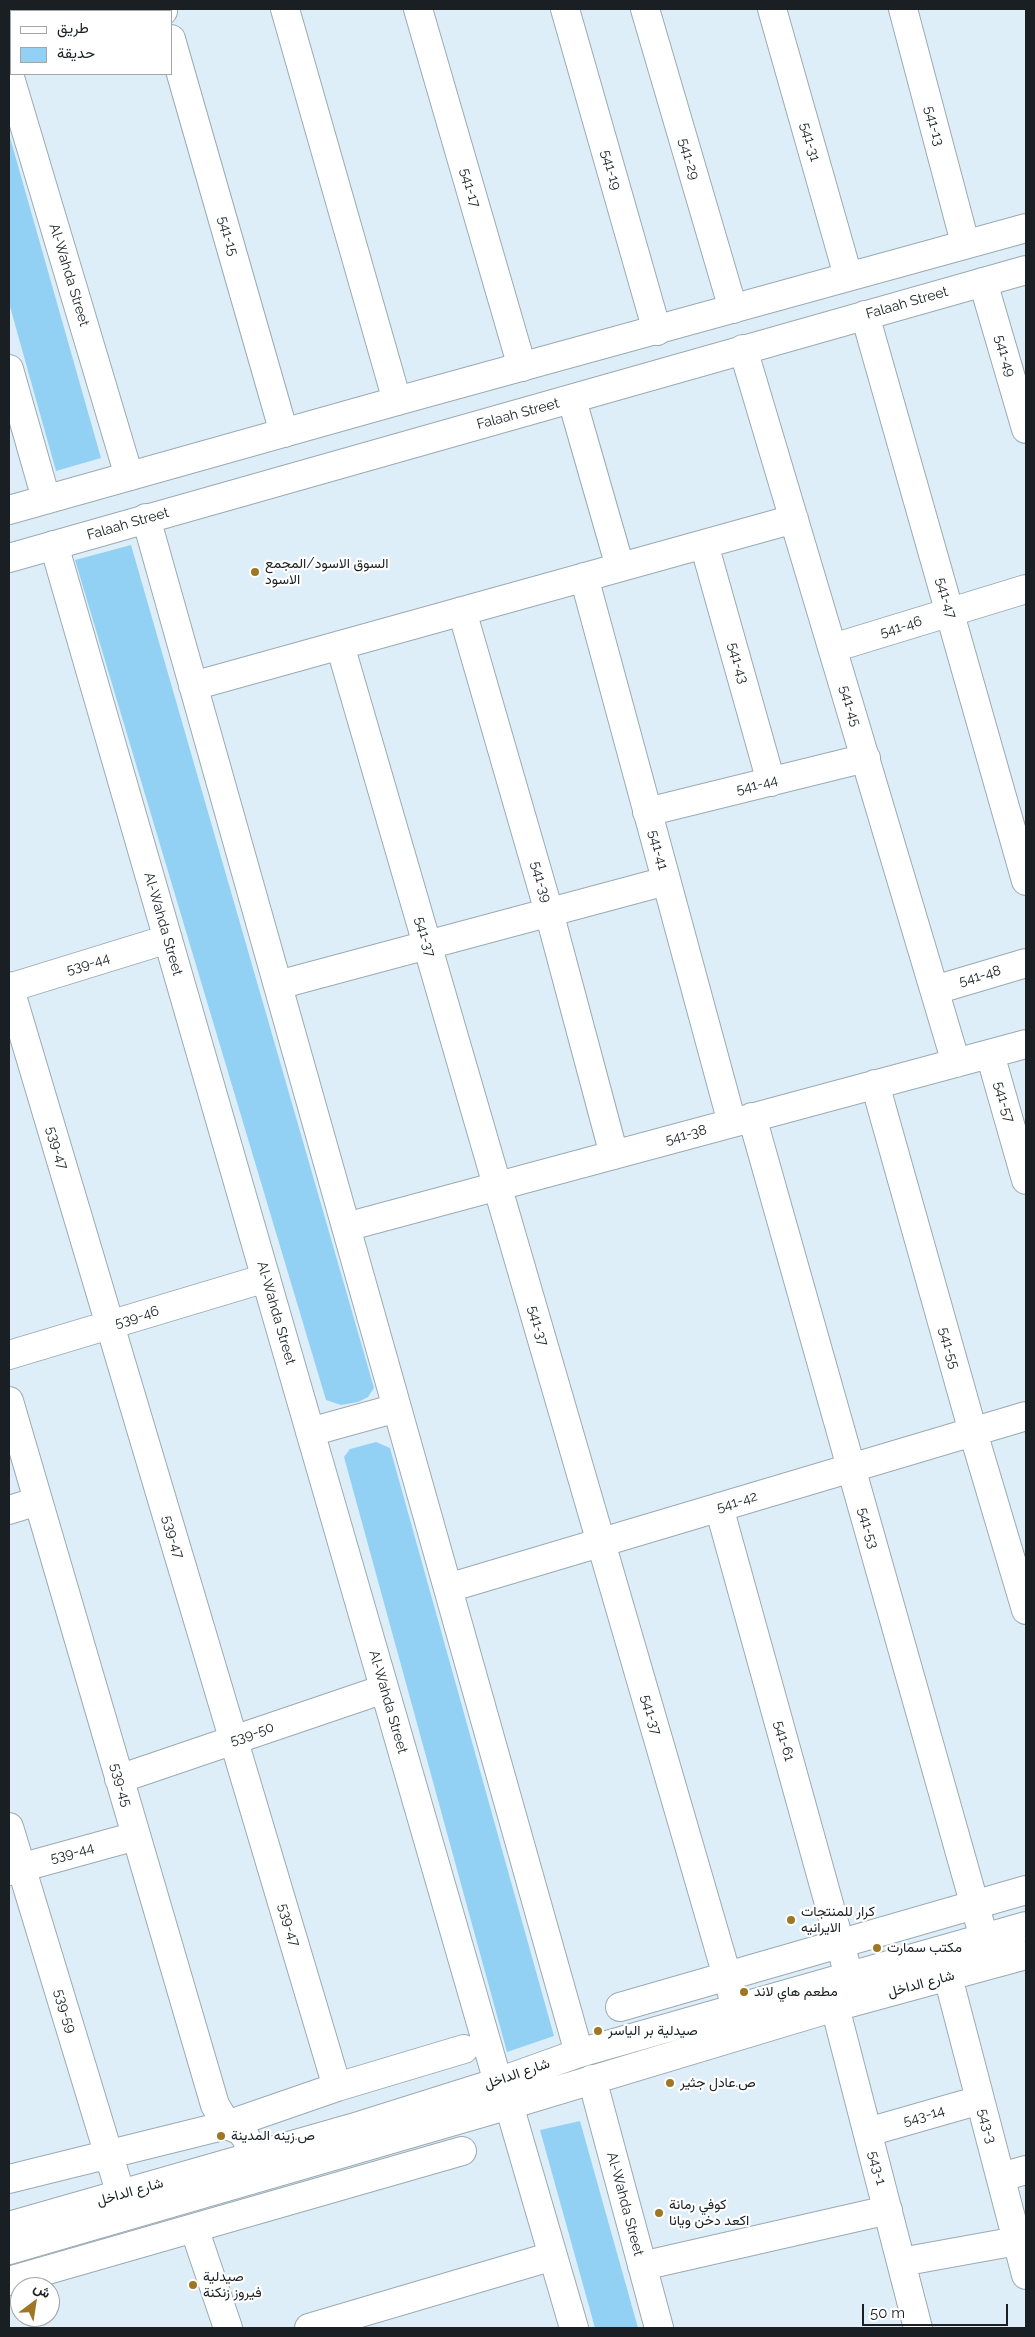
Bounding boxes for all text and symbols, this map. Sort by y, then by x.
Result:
legend [10,10,172,75]
text: طريق [57,19,89,37]
text: حديقة [57,44,95,62]
street label: 541-13 [921,104,947,148]
street label: 541-31 [796,120,824,164]
street label: 541-29 [675,136,703,182]
street label: 541-19 [597,148,625,192]
street label: 541-17 [456,166,484,210]
street label: 541-15 [214,214,242,258]
street label: Al-Wahda Street [45,221,93,329]
street label: Falaah Street [864,283,950,323]
street label: 541-49 [991,333,1019,379]
street label: Falaah Street [475,395,561,433]
street label: Falaah Street [85,504,171,544]
place label: السوق الاسود/المجمع الاسود [265,556,388,588]
marker: السوق الاسود/المجمع الاسود [249,566,261,578]
street label: 541-47 [932,576,960,620]
street label: 541-46 [878,613,924,641]
street label: 541-43 [724,640,752,686]
street label: 541-45 [836,683,864,729]
street label: 541-44 [734,772,780,798]
street label: 541-41 [645,828,671,872]
street label: 541-39 [527,859,555,905]
street label: Al-Wahda Street [140,870,186,978]
street label: 541-37 [411,915,439,959]
street label: 539-44 [64,949,112,979]
street label: 541-48 [957,962,1003,990]
street label: 541-57 [990,1079,1018,1125]
street label: 541-38 [663,1121,709,1149]
street label: 539-47 [43,1124,71,1172]
street label: Al-Wahda Street [253,1259,299,1367]
street label: 539-46 [113,1302,161,1332]
street label: 541-37 [524,1304,552,1348]
street label: 541-55 [935,1325,963,1371]
street label: 541-42 [715,1488,759,1516]
street label: 541-53 [854,1505,882,1551]
street label: 539-47 [159,1513,187,1561]
street label: Al-Wahda Street [365,1648,411,1756]
street label: 541-37 [637,1693,665,1737]
street label: 539-50 [228,1719,276,1749]
street label: 541-61 [770,1719,798,1763]
street label: 539-45 [107,1761,135,1809]
street label: 539-44 [48,1839,96,1867]
street label: 539-47 [275,1901,303,1949]
place label: كرار للمنتجات الايرانيه [801,1904,875,1936]
marker: كرار للمنتجات الايرانيه [785,1914,797,1926]
place label: مكتب سمارت [887,1940,962,1956]
marker: مكتب سمارت [871,1942,883,1954]
street label: شارع الداخل [886,1967,956,2001]
place label: مطعم هاي لاند [754,1984,838,2000]
marker: مطعم هاي لاند [738,1986,750,1998]
street label: 539-59 [50,1987,80,2035]
place label: صيدلية بر الياسر [608,2023,698,2039]
marker: صيدلية بر الياسر [592,2025,604,2037]
street label: شارع الداخل [482,2055,552,2093]
place label: ص.عادل جثير [680,2075,756,2091]
marker: ص.عادل جثير [664,2077,676,2089]
street label: 543-14 [901,2102,947,2130]
street label: 543-3 [974,2107,1000,2145]
place label: ص.زينه المدينة [231,2128,315,2144]
marker: ص.زينه المدينة [215,2130,227,2142]
street label: 543-1 [864,2149,890,2187]
street label: Al-Wahda Street [603,2150,647,2258]
street label: شارع الداخل [95,2174,165,2210]
place label: كوفي رمانة اكعد دخن ويانا [669,2197,749,2230]
marker: كوفي رمانة اكعد دخن ويانا [653,2207,665,2219]
place label: صيدلية فيروز زنكنة [203,2269,262,2302]
north arrow [10,2277,60,2327]
text: ش [31,2279,54,2301]
marker: صيدلية فيروز زنكنة [187,2279,199,2291]
scale bar [865,2294,1011,2326]
text: 50 m [870,2304,905,2322]

